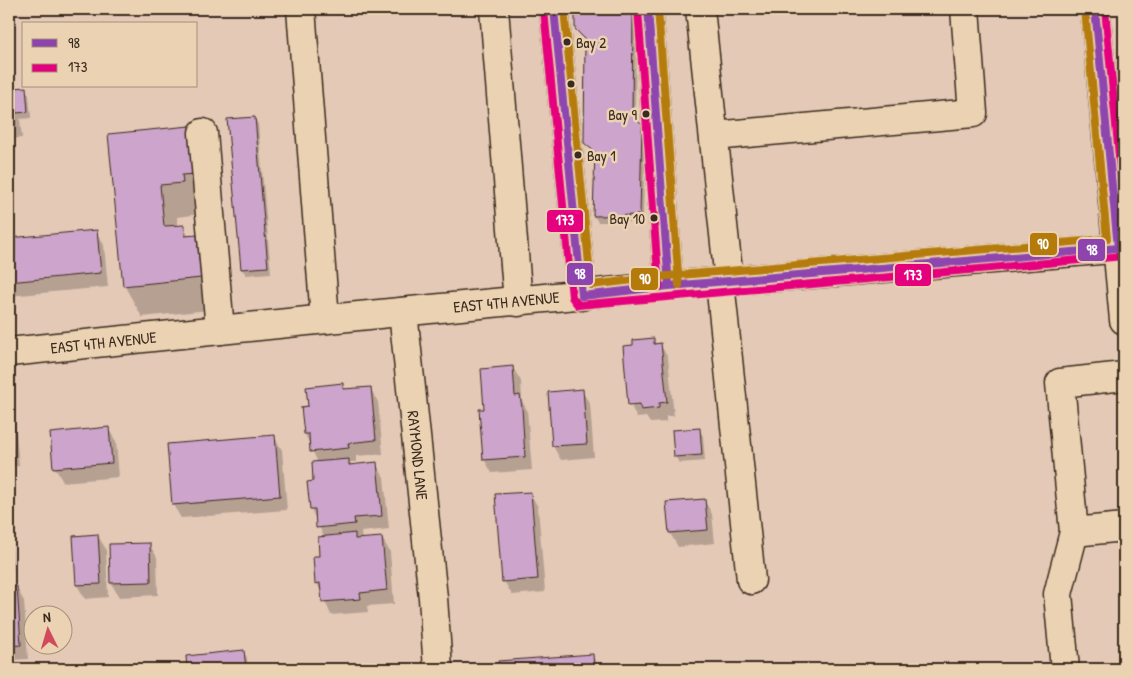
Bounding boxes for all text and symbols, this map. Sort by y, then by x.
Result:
legend [22,22,198,88]
text: 98 [68,32,80,53]
place label: Bay 2 [576,32,606,53]
marker: Bay 2 [562,37,572,47]
text: 173 [68,56,88,77]
unlabelled marker [566,79,576,89]
place label: Bay 9 [608,104,637,125]
marker: Bay 9 [641,109,651,119]
place label: Bay 1 [587,145,616,166]
marker: Bay 1 [573,150,583,160]
place label: Bay 10 [610,208,645,229]
line badge: 173 [546,209,584,233]
text: 173 [556,210,575,229]
marker: Bay 10 [649,213,659,223]
line badge: 90 [1029,232,1058,256]
text: 90 [1037,234,1049,253]
line badge: 98 [1077,238,1106,262]
text: 98 [1086,240,1098,259]
line badge: 98 [566,262,594,286]
line badge: 173 [894,263,932,287]
text: 98 [574,264,586,283]
text: 173 [904,265,923,284]
line badge: 90 [630,267,659,291]
text: 90 [639,269,651,288]
street label: EAST 4TH AVENUE [452,286,560,318]
street label: EAST 4TH AVENUE [49,326,158,359]
street label: RAYMOND LANE [402,409,434,501]
north arrow [22,606,72,656]
text: N [42,607,52,626]

